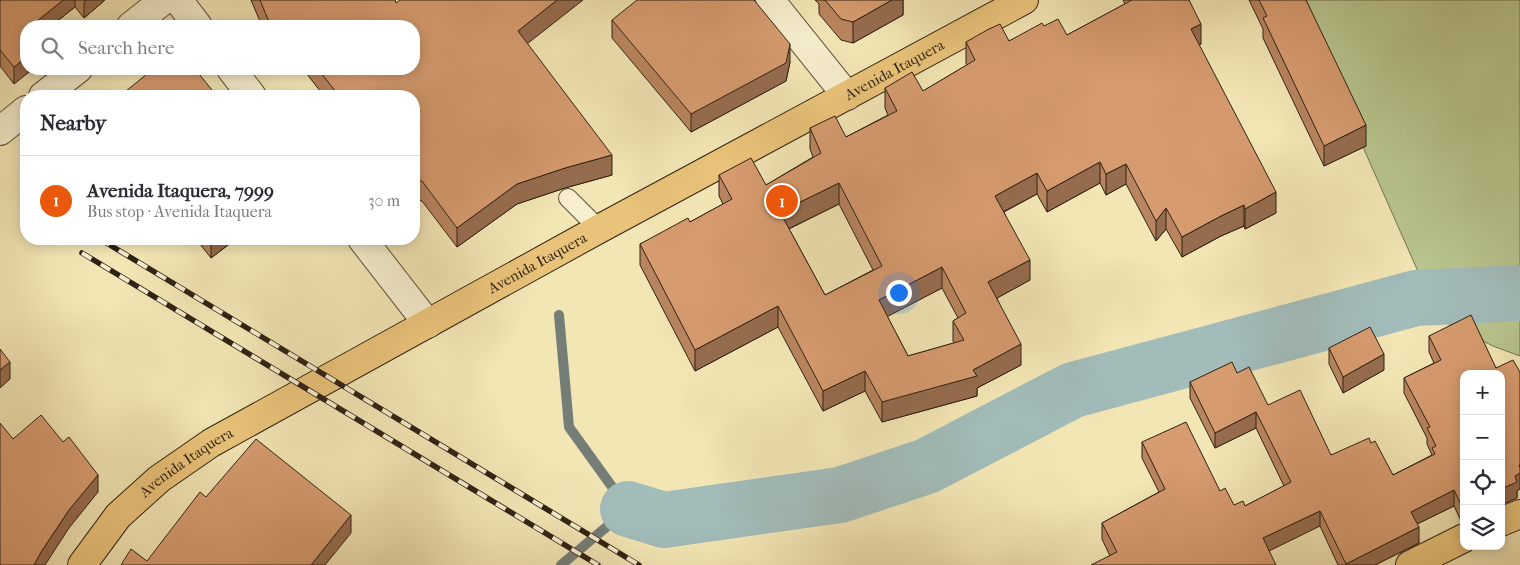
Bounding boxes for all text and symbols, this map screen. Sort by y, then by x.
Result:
search box [20,20,420,75]
icon: search [38,34,66,62]
street label: Avenida Itaquera [841,35,948,104]
text: Search here [78,37,174,59]
text: Nearby [40,111,106,135]
text: Avenida Itaquera, 7999 [87,180,274,202]
pin: 1 [766,182,798,220]
text: 1 [53,191,59,210]
text: 30 m [368,191,400,210]
text: Bus stop · Avenida Itaquera [87,202,272,221]
street label: Avenida Itaquera [484,228,591,298]
your location [886,280,912,306]
map controls [1460,370,1505,550]
button: + [1460,370,1505,415]
button: − [1460,415,1505,460]
street label: Avenida Itaquera [135,423,237,502]
button: locate [1460,460,1505,505]
button: layers [1460,505,1505,550]

